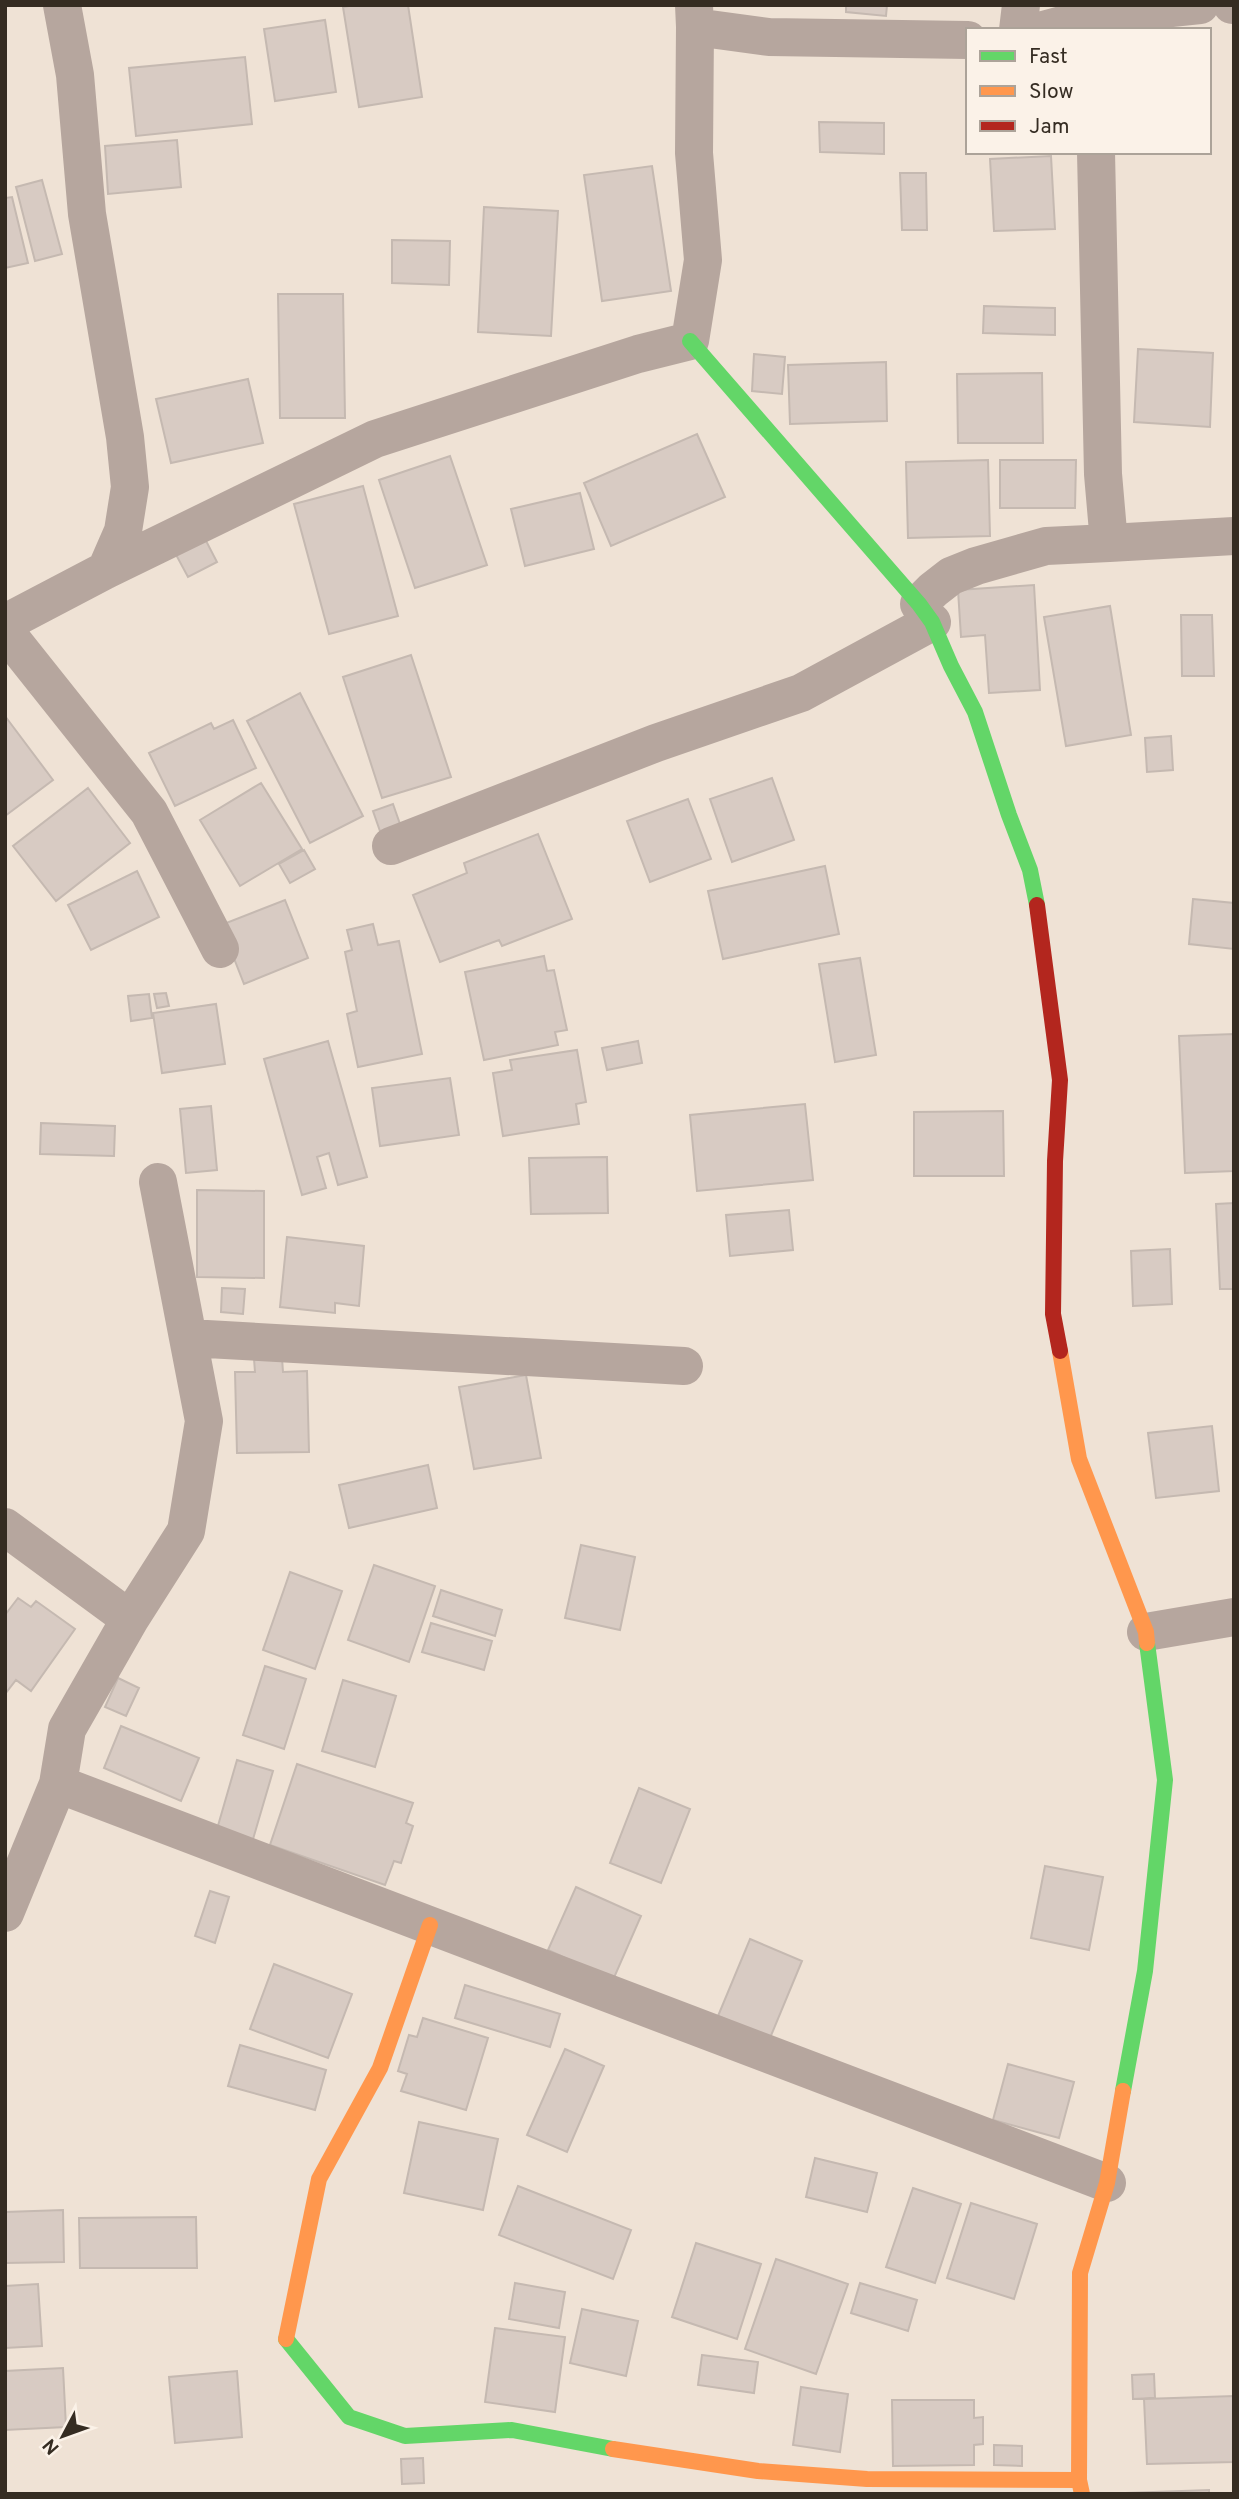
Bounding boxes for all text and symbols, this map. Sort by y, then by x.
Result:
legend [966,28,1211,154]
text: Fast [1029,44,1068,71]
text: Slow [1029,79,1074,106]
text: Jam [1029,114,1070,141]
north arrow [28,2401,98,2471]
text: N [38,2433,65,2459]

